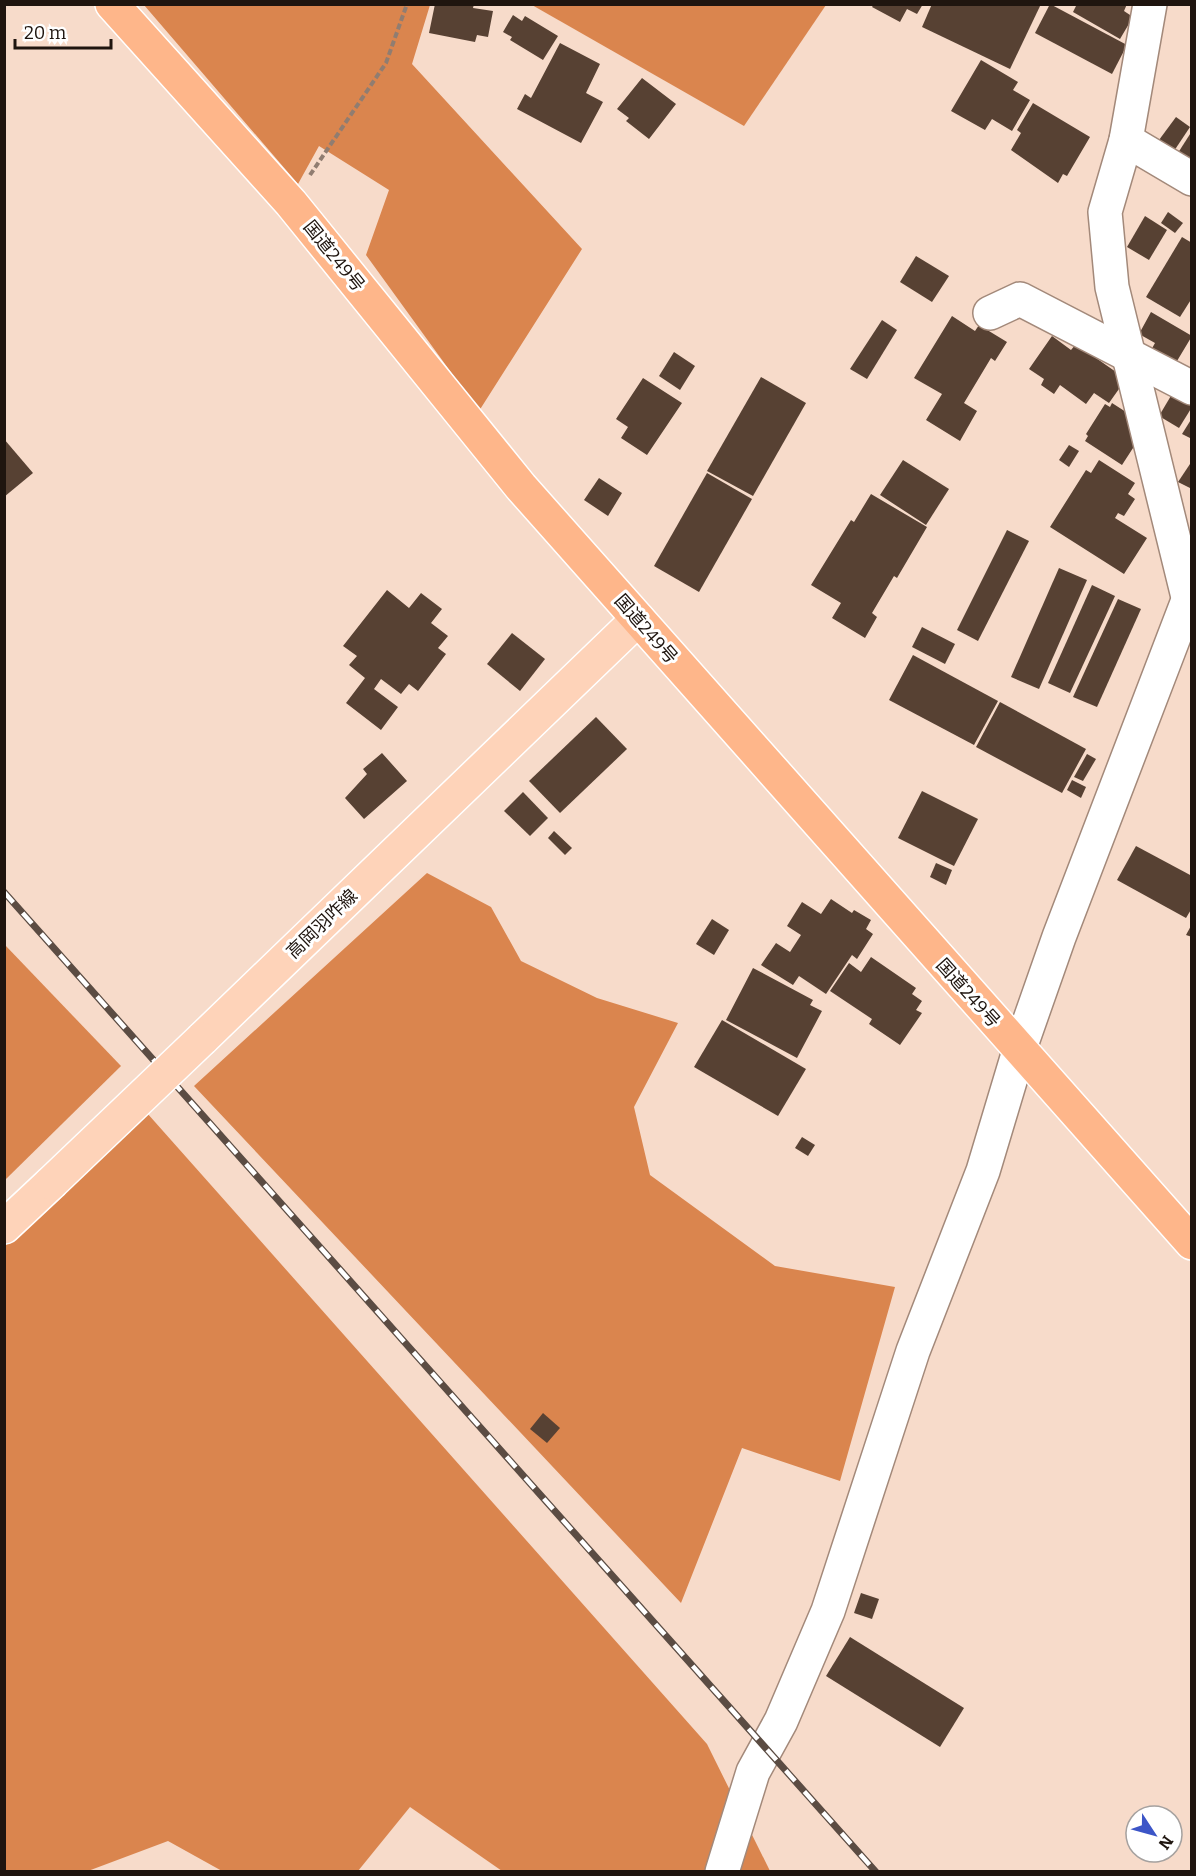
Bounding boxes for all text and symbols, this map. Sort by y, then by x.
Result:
scale bar [15,12,111,50]
text: 20 m [24,22,66,44]
street label: 国道249号 [299,216,369,296]
street label: 国道249号 [610,590,682,668]
street label: 高岡羽咋線 [282,885,362,963]
street label: 国道249号 [931,954,1005,1032]
north arrow [1124,1804,1184,1864]
text: N [1154,1832,1177,1853]

